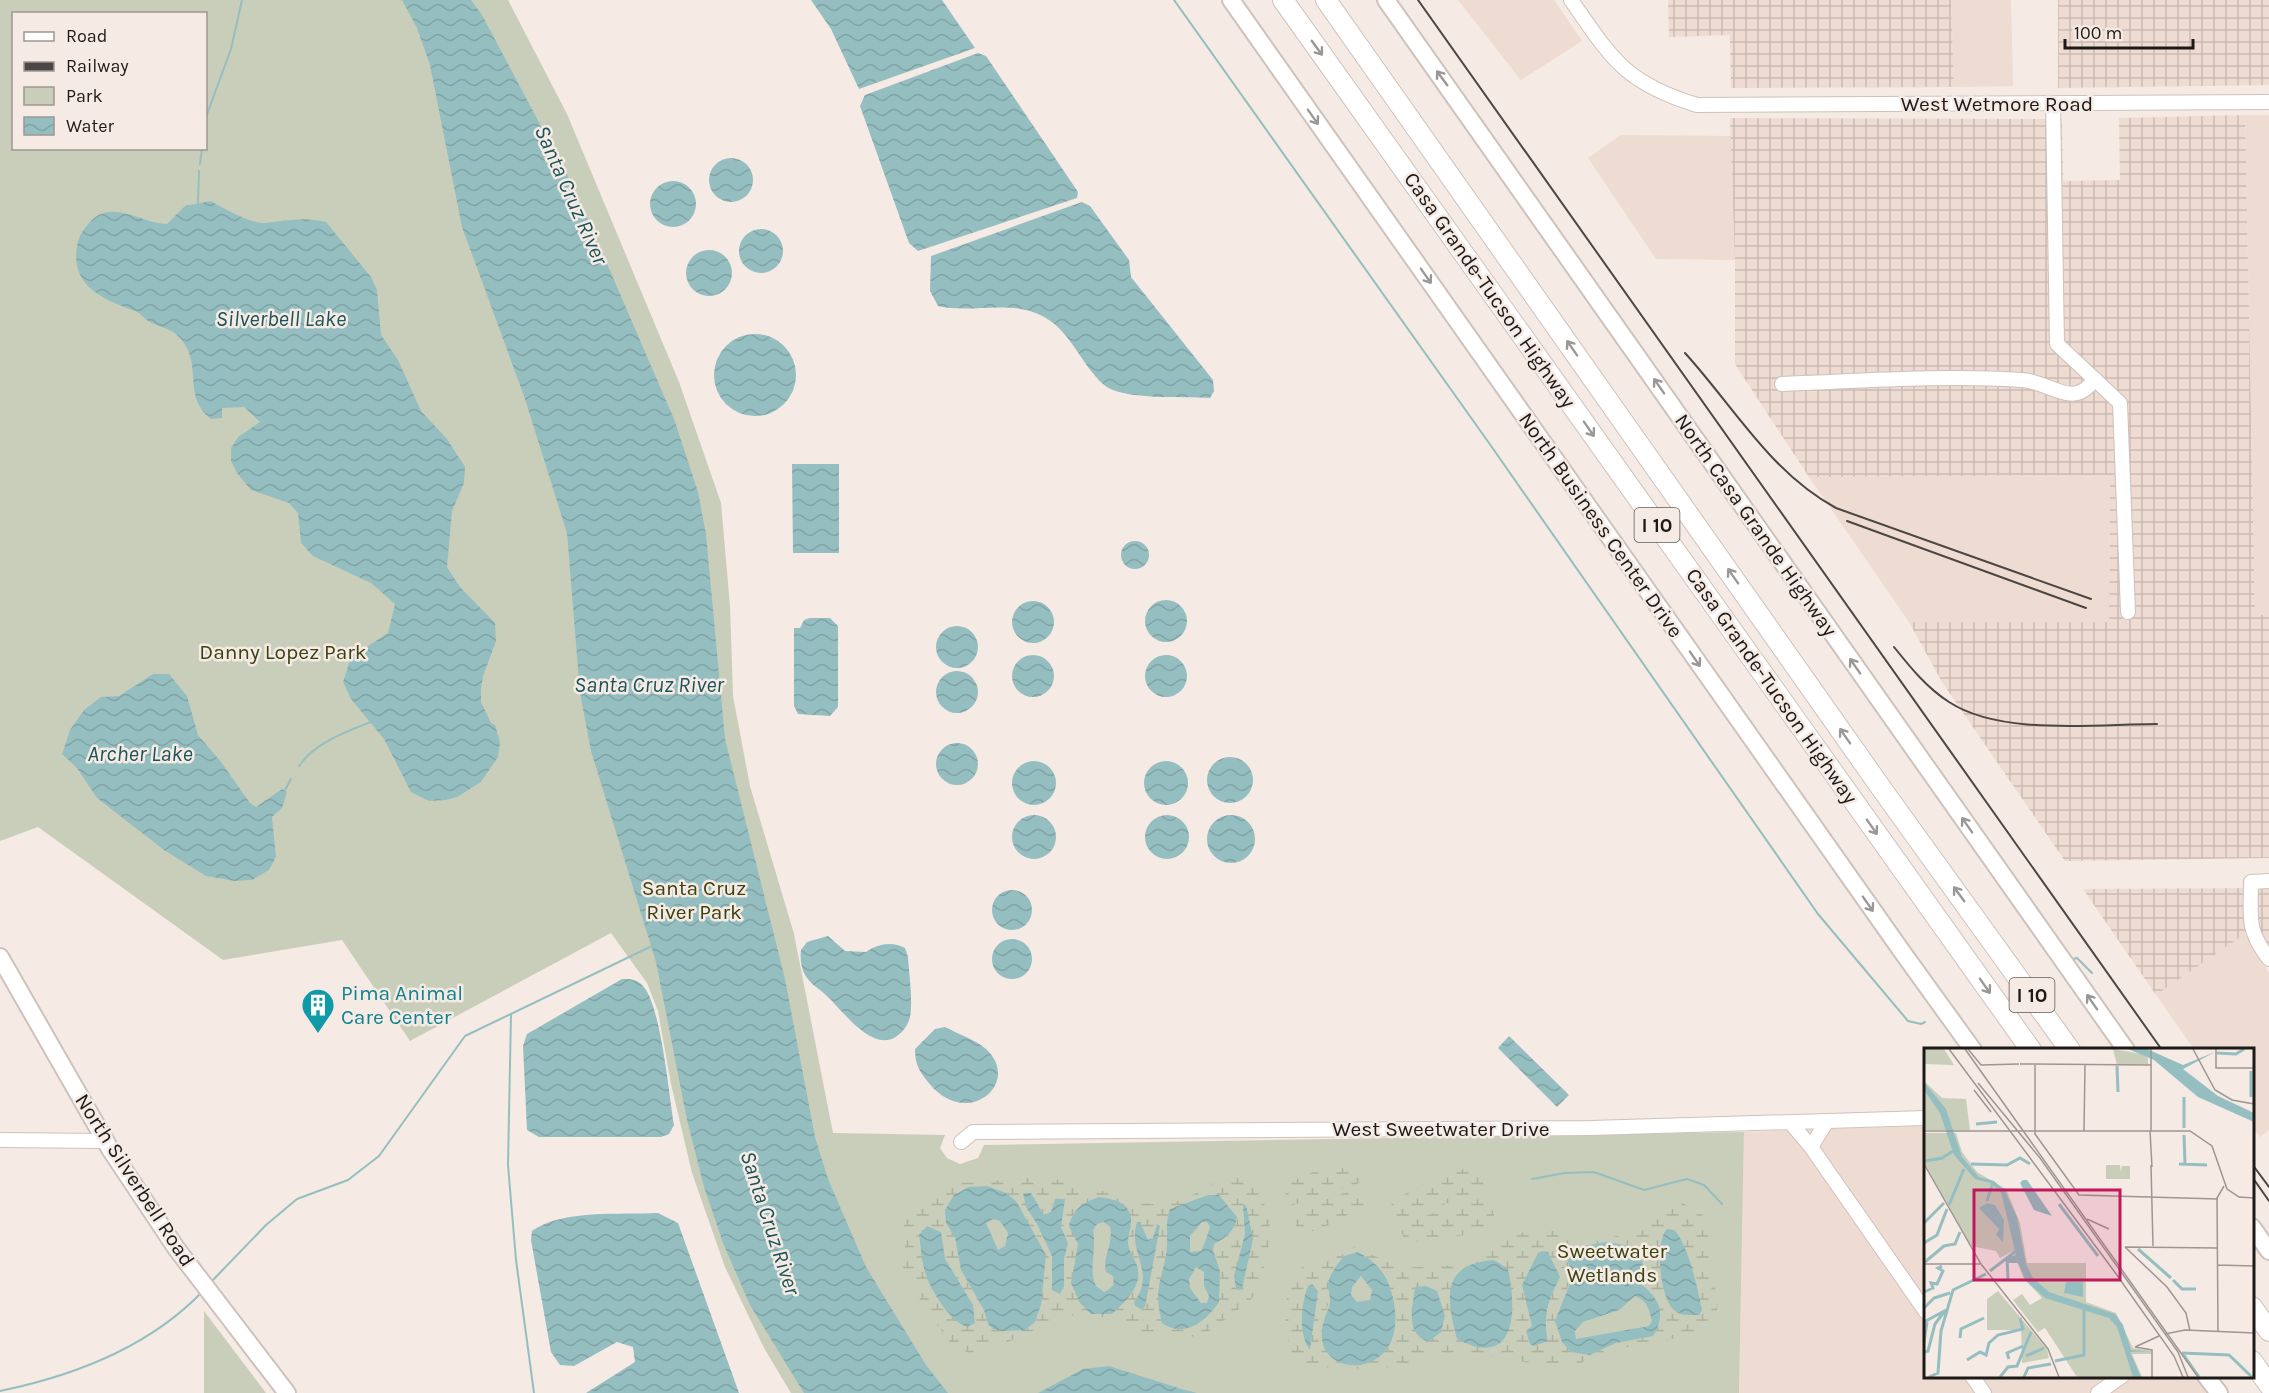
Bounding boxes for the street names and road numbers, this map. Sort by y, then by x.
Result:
street label: West Wetmore Road [1901,92,2093,116]
street label: Casa Grande-Tucson Highway [1399,168,1581,413]
street label: North Business Center Drive [1514,408,1688,642]
street label: North Casa Grande Highway [1670,409,1842,641]
road number: I 10 [1634,508,1680,542]
street label: Casa Grande-Tucson Highway [1681,564,1863,809]
road number: I 10 [2010,978,2054,1012]
street label: North Silverbell Road [70,1089,200,1271]
street label: West Sweetwater Drive [1332,1117,1550,1141]

